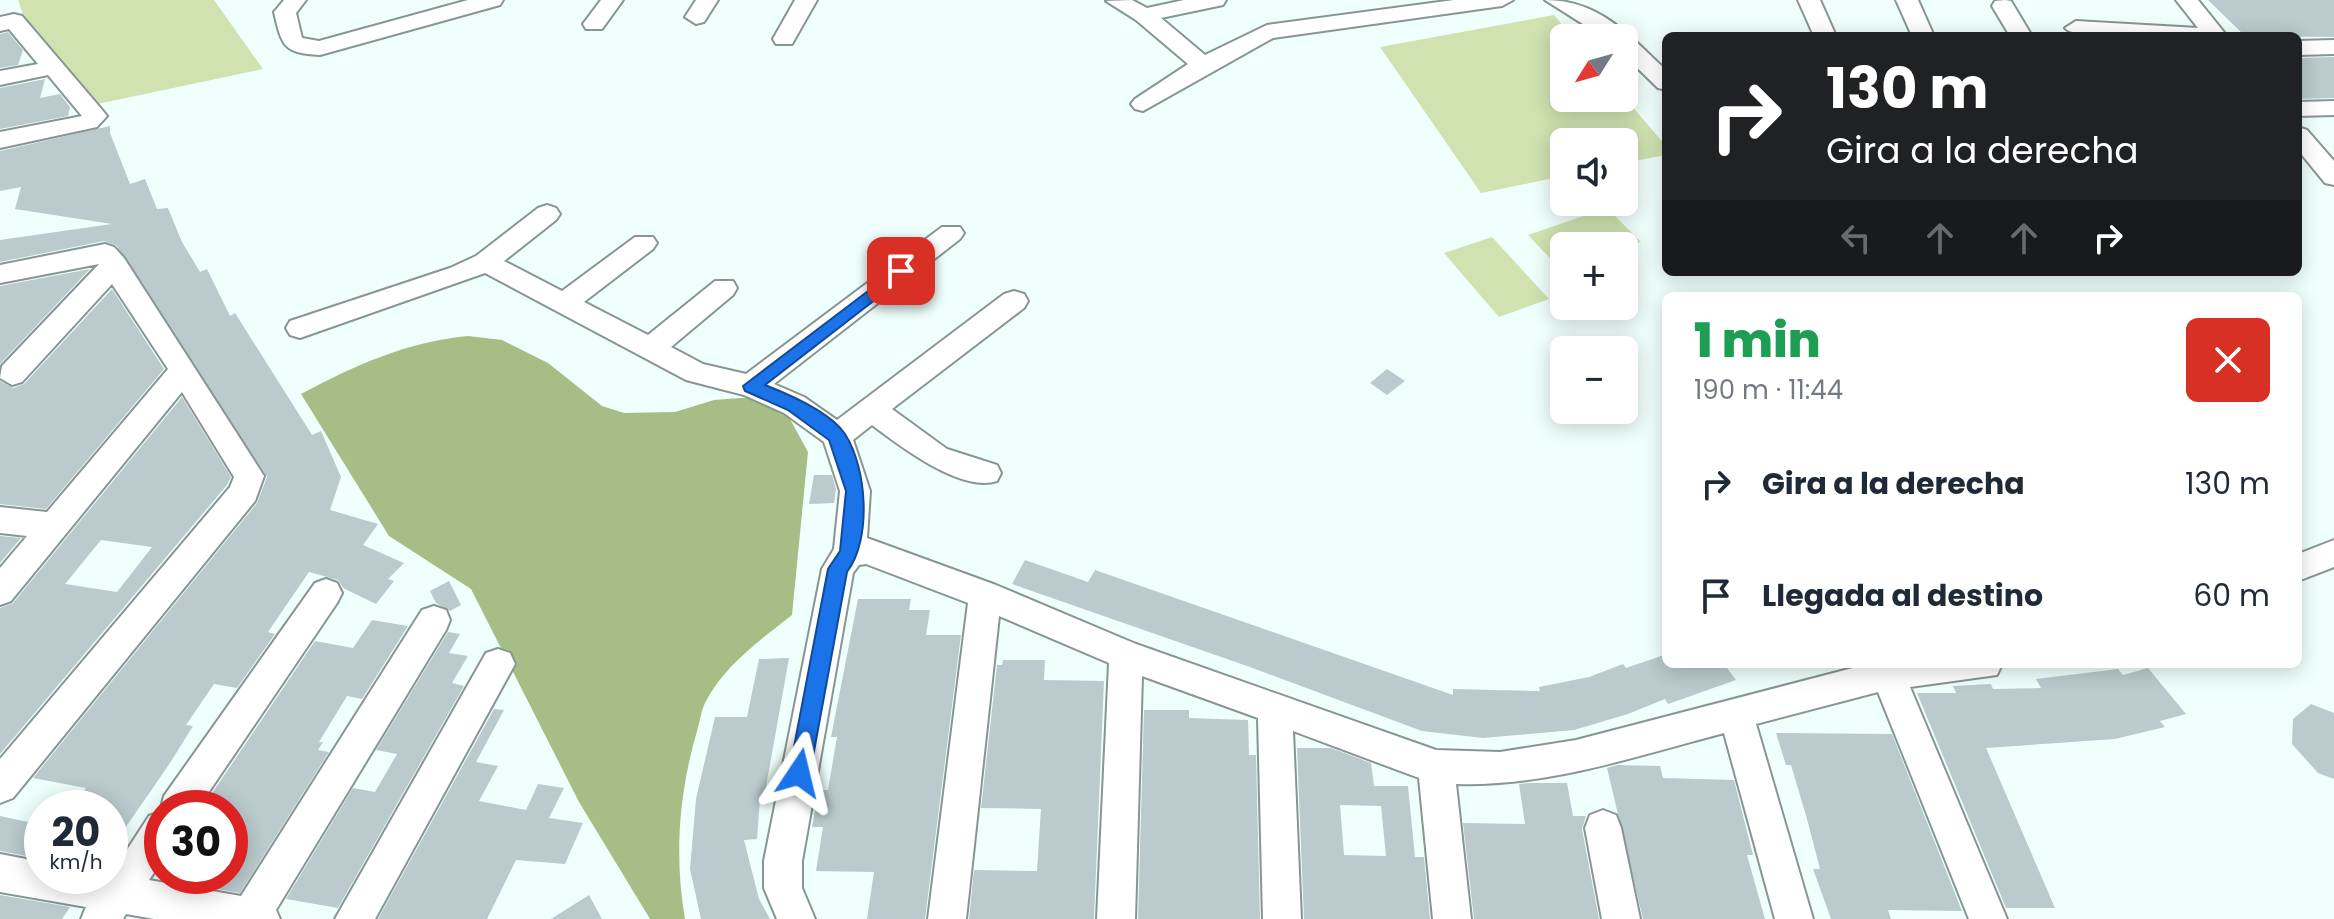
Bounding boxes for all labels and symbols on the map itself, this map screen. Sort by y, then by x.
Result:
north arrow [1550,24,1638,112]
pin [867,237,935,305]
position arrow [757,731,841,815]
speed limit sign: 30 [144,790,248,894]

